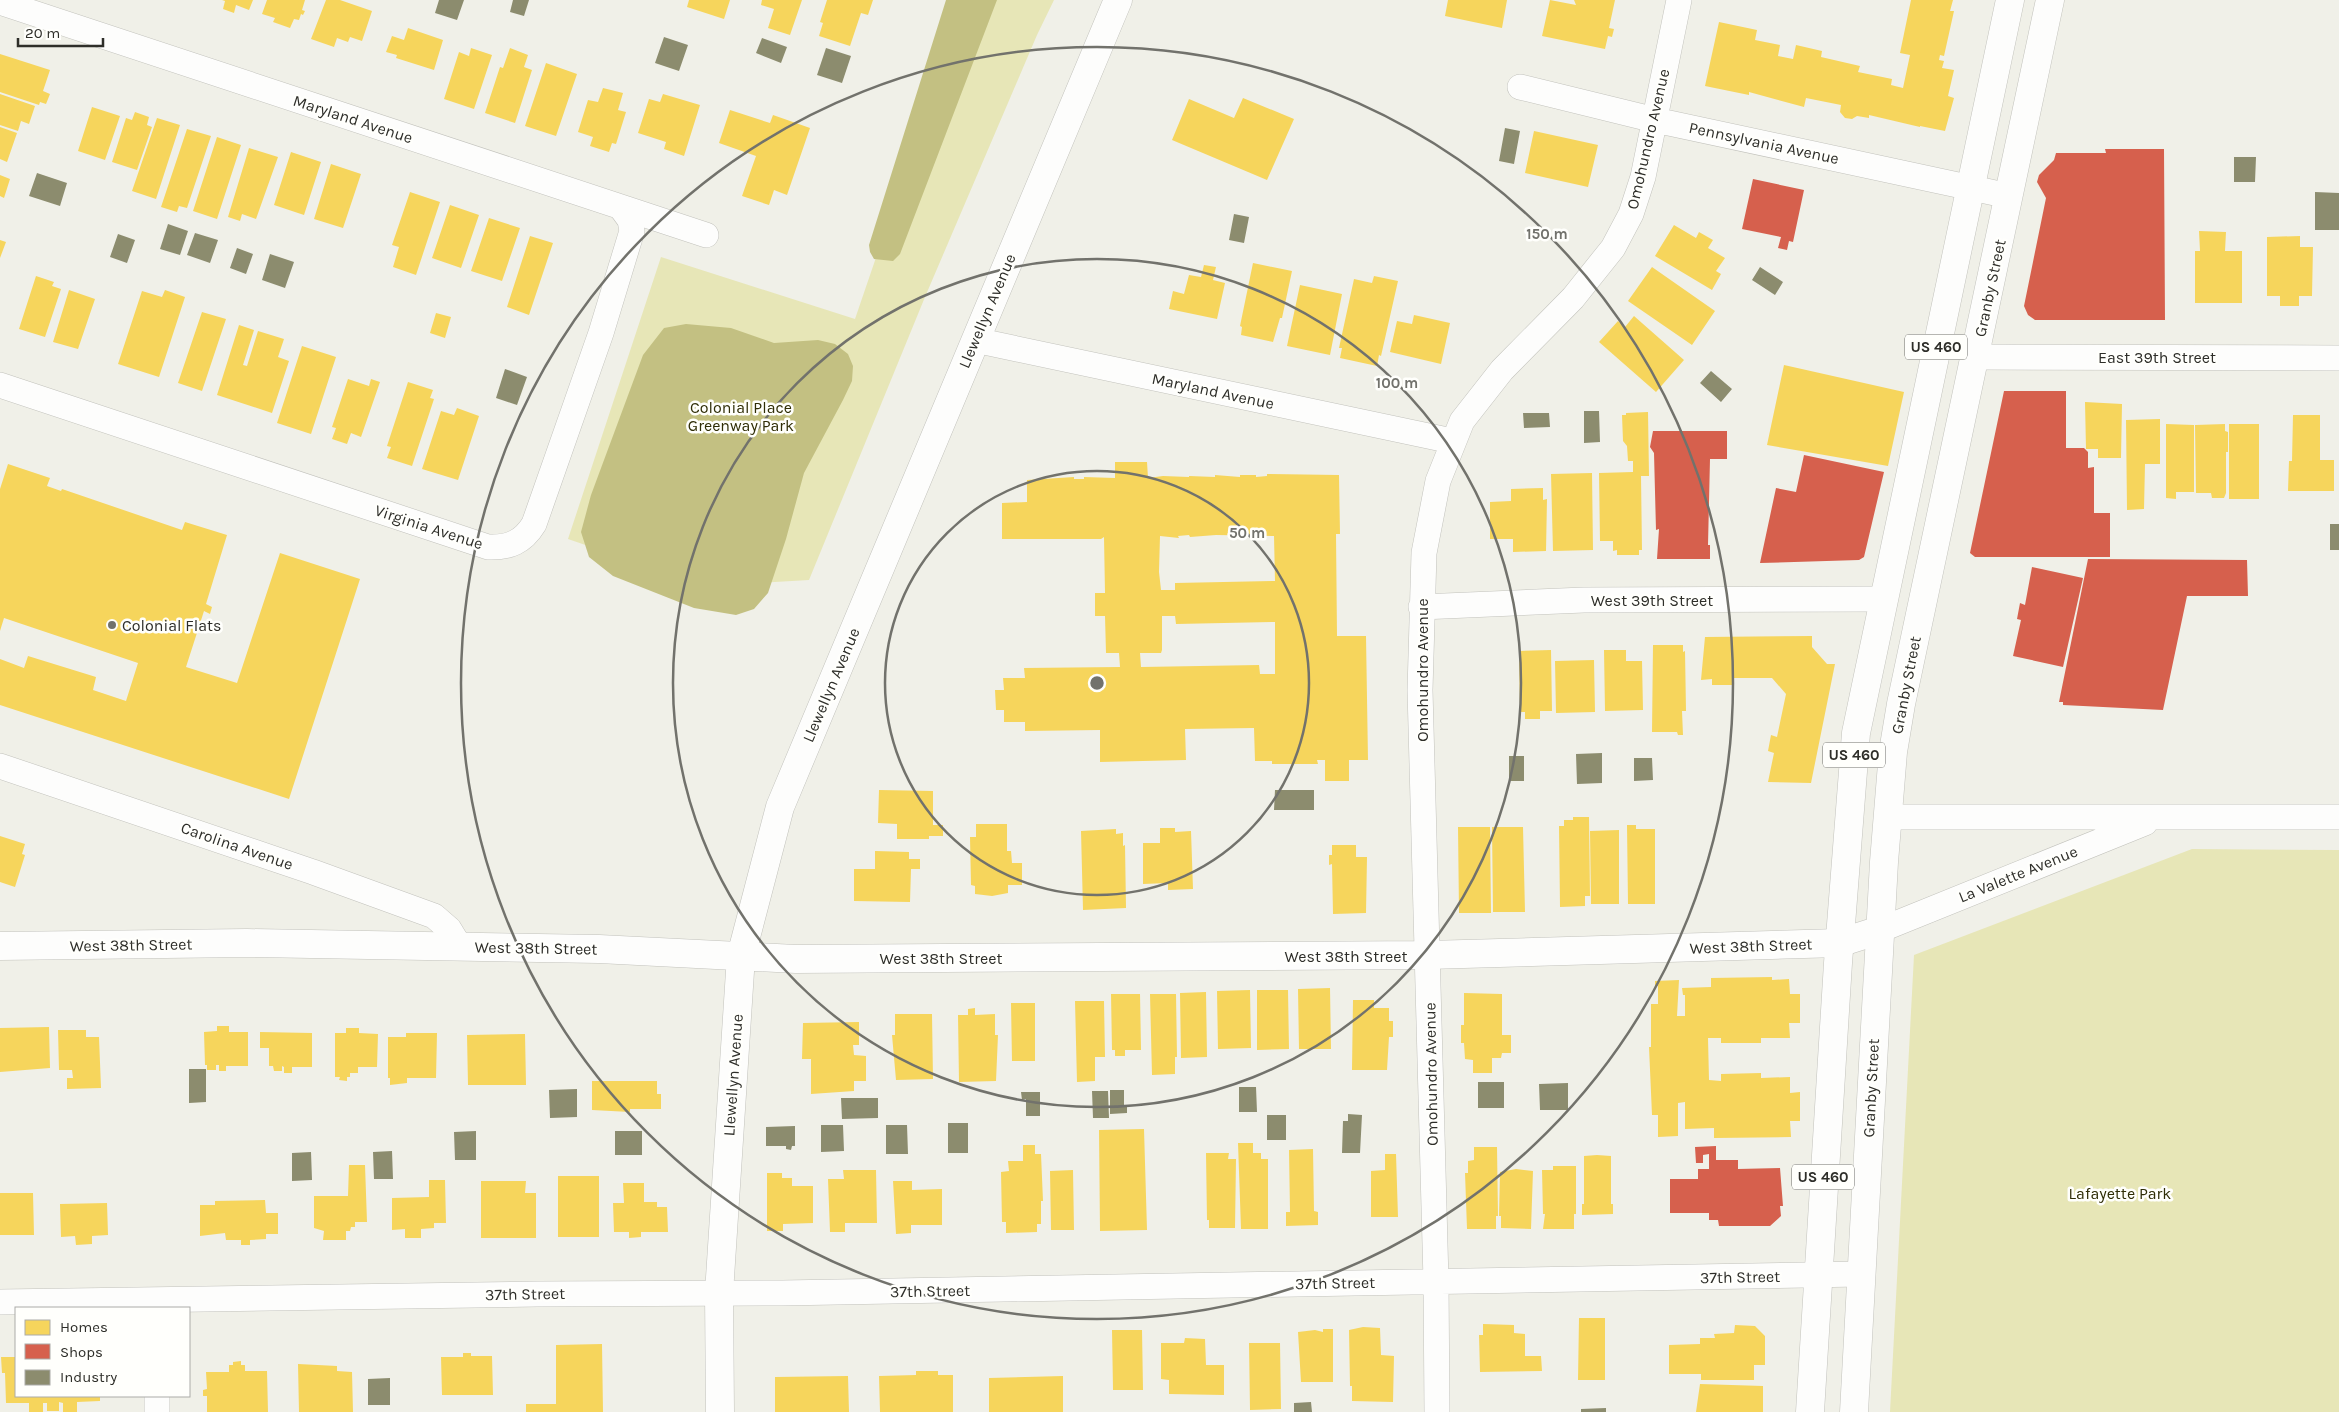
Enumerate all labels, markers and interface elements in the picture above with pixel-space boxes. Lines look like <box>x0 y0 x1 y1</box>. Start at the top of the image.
scale bar <box>18 15 102 47</box>
text: 20 m <box>25 24 60 42</box>
street label: Omohundro Avenue <box>1623 67 1673 211</box>
street label: Maryland Avenue <box>291 91 415 147</box>
street label: Pennsylvania Avenue <box>1687 118 1841 168</box>
text: 150 m <box>1526 225 1568 243</box>
street label: Granby Street <box>1970 238 2010 338</box>
street label: Llewellyn Avenue <box>954 251 1020 371</box>
road number: US 460 <box>1905 334 1967 360</box>
street label: East 39th Street <box>2098 348 2216 367</box>
street label: Maryland Avenue <box>1150 369 1276 413</box>
text: 100 m <box>1376 374 1418 392</box>
park label: Colonial Place Greenway Park <box>688 398 794 435</box>
street label: Virginia Avenue <box>372 501 486 553</box>
text: 50 m <box>1229 524 1265 542</box>
street label: West 39th Street <box>1591 591 1713 610</box>
street label: Omohundro Avenue <box>1413 598 1432 742</box>
place label: Colonial Flats <box>122 616 221 635</box>
marker: Colonial Flats <box>106 619 118 631</box>
street label: Llewellyn Avenue <box>798 625 864 745</box>
street label: Granby Street <box>1887 634 1925 736</box>
centre of rings <box>1088 674 1106 692</box>
road number: US 460 <box>1823 742 1885 768</box>
street label: Carolina Avenue <box>178 818 296 874</box>
street label: La Valette Avenue <box>1956 841 2080 907</box>
street label: West 38th Street <box>69 934 193 956</box>
street label: West 38th Street <box>1689 934 1813 958</box>
street label: West 38th Street <box>474 937 598 959</box>
street label: West 38th Street <box>1285 947 1407 966</box>
street label: West 38th Street <box>880 949 1002 968</box>
street label: Omohundro Avenue <box>1420 1002 1442 1146</box>
street label: Llewellyn Avenue <box>719 1013 747 1137</box>
street label: Granby Street <box>1859 1038 1883 1138</box>
road number: US 460 <box>1792 1164 1854 1190</box>
park label: Lafayette Park <box>2069 1184 2171 1203</box>
street label: 37th Street <box>1700 1267 1780 1287</box>
street label: 37th Street <box>1295 1273 1375 1293</box>
street label: 37th Street <box>890 1281 970 1301</box>
street label: 37th Street <box>485 1284 565 1304</box>
legend <box>15 1307 190 1397</box>
text: Homes <box>60 1318 108 1336</box>
text: Shops <box>60 1343 103 1361</box>
text: Industry <box>60 1368 117 1386</box>

